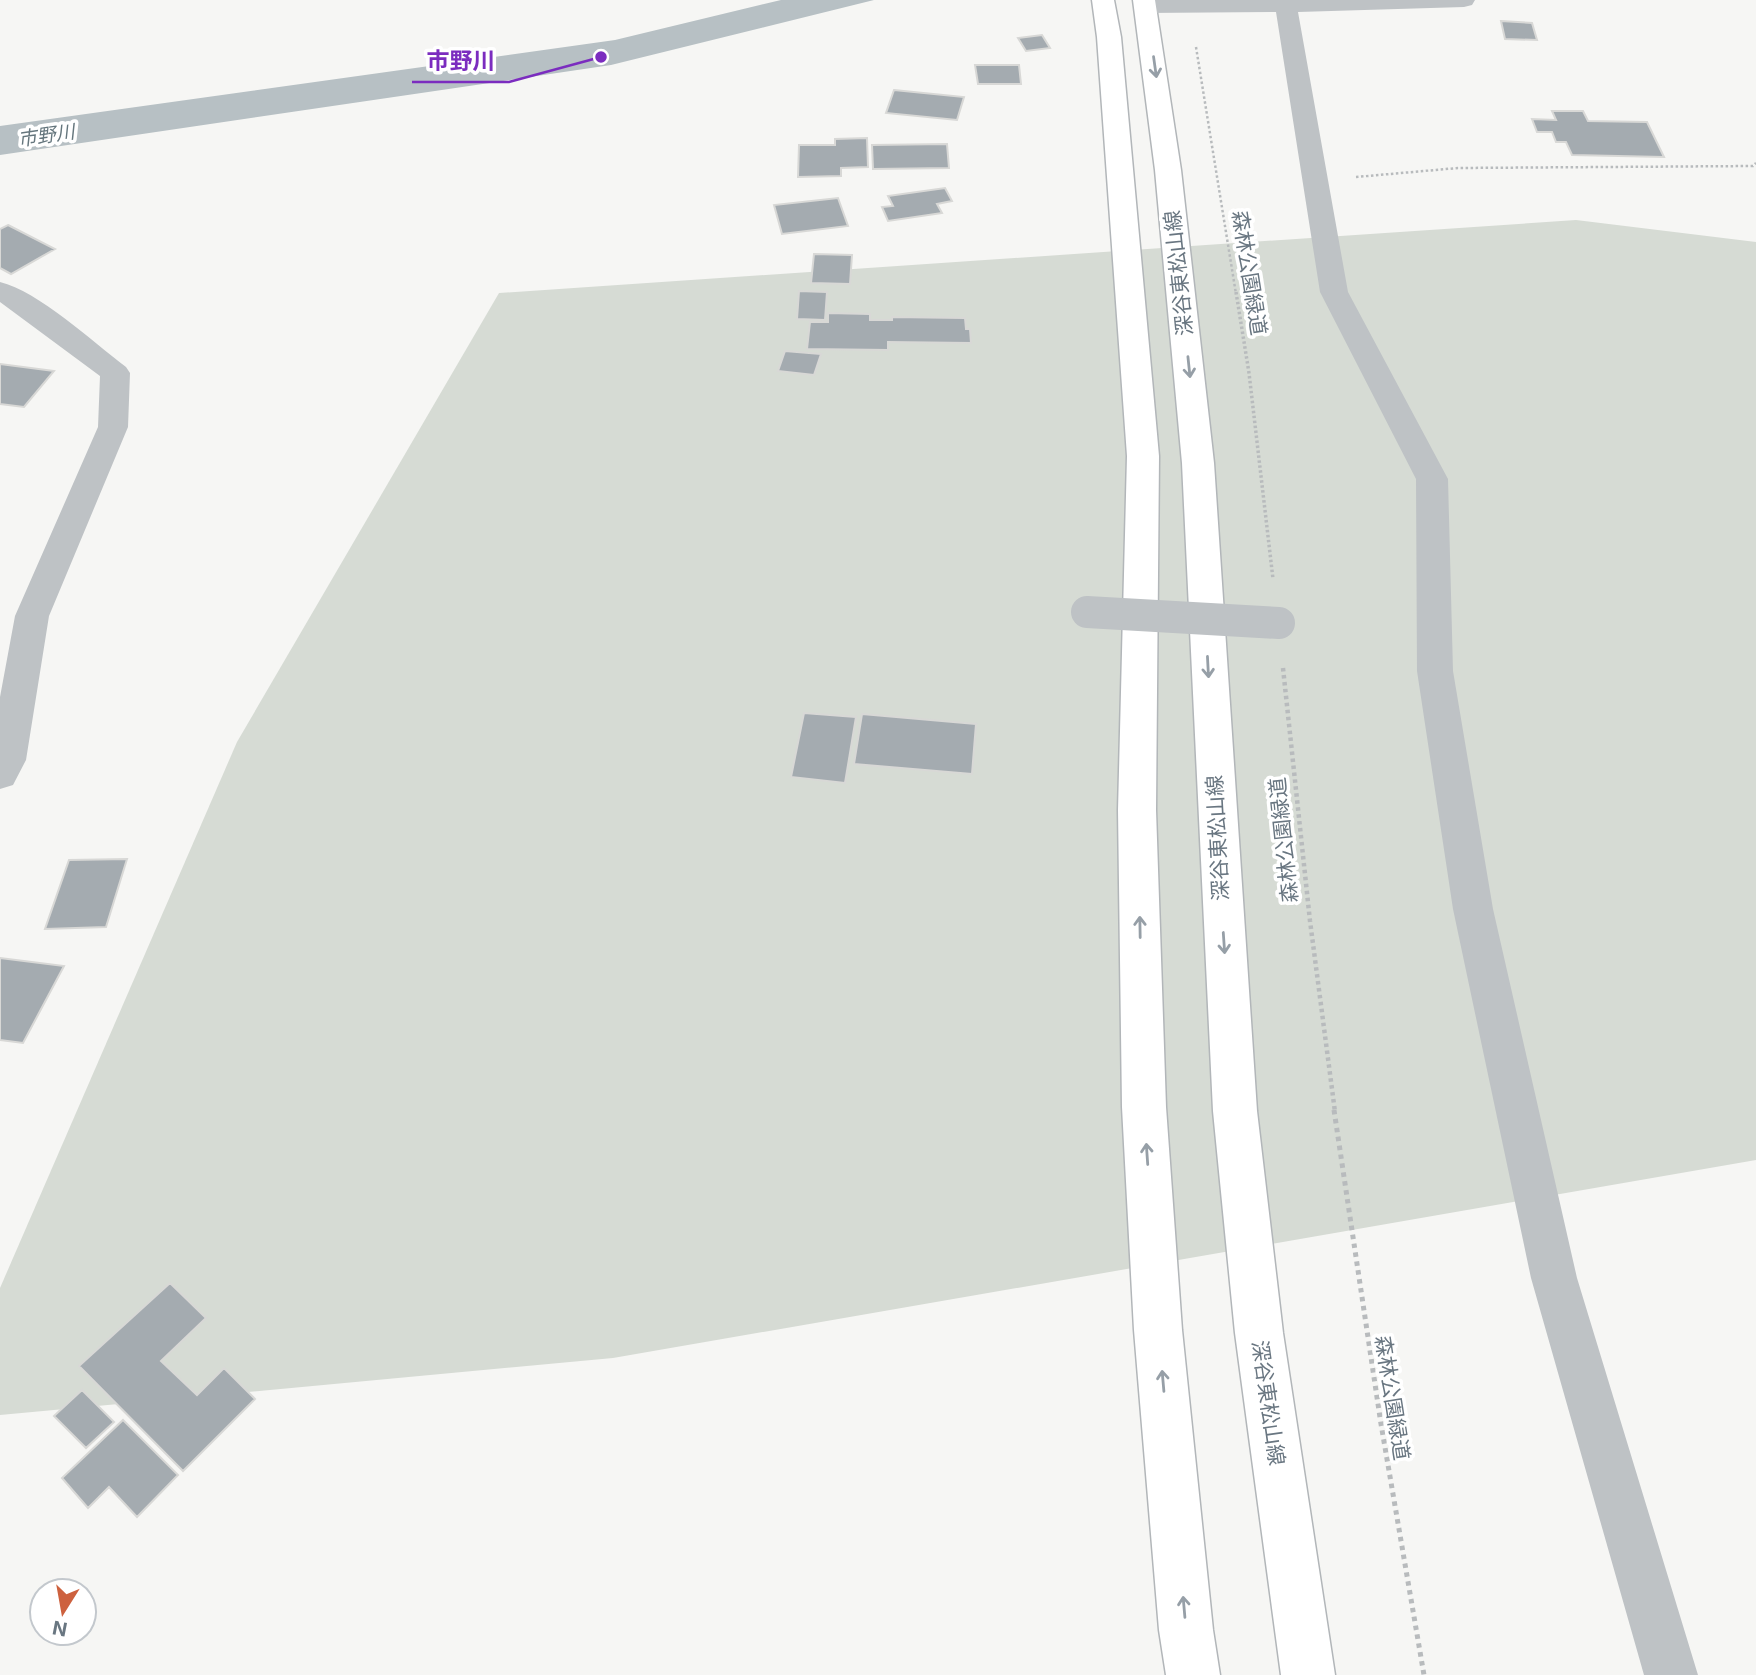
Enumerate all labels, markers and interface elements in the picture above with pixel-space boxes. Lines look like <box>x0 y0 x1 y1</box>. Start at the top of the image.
callout: 市野川 <box>412 38 509 82</box>
text: 市野川 <box>427 47 496 75</box>
one-way arrow <box>1148 56 1161 78</box>
water label: 市野川 <box>16 120 78 151</box>
street label: 深谷東松山線 <box>1159 209 1198 337</box>
street label: 森林公園緑道 <box>1227 209 1272 337</box>
one-way arrow <box>1183 355 1196 377</box>
one-way arrow <box>1202 655 1215 678</box>
street label: 深谷東松山線 <box>1202 774 1233 902</box>
street label: 森林公園緑道 <box>1264 776 1303 904</box>
one-way arrow <box>1133 915 1147 938</box>
one-way arrow <box>1218 931 1231 954</box>
one-way arrow <box>1140 1143 1153 1166</box>
street label: 森林公園緑道 <box>1370 1334 1415 1462</box>
street label: 深谷東松山線 <box>1247 1339 1290 1467</box>
one-way arrow <box>1156 1370 1169 1393</box>
north arrow <box>28 1577 98 1647</box>
one-way arrow <box>1177 1597 1190 1619</box>
text: N <box>51 1616 69 1641</box>

